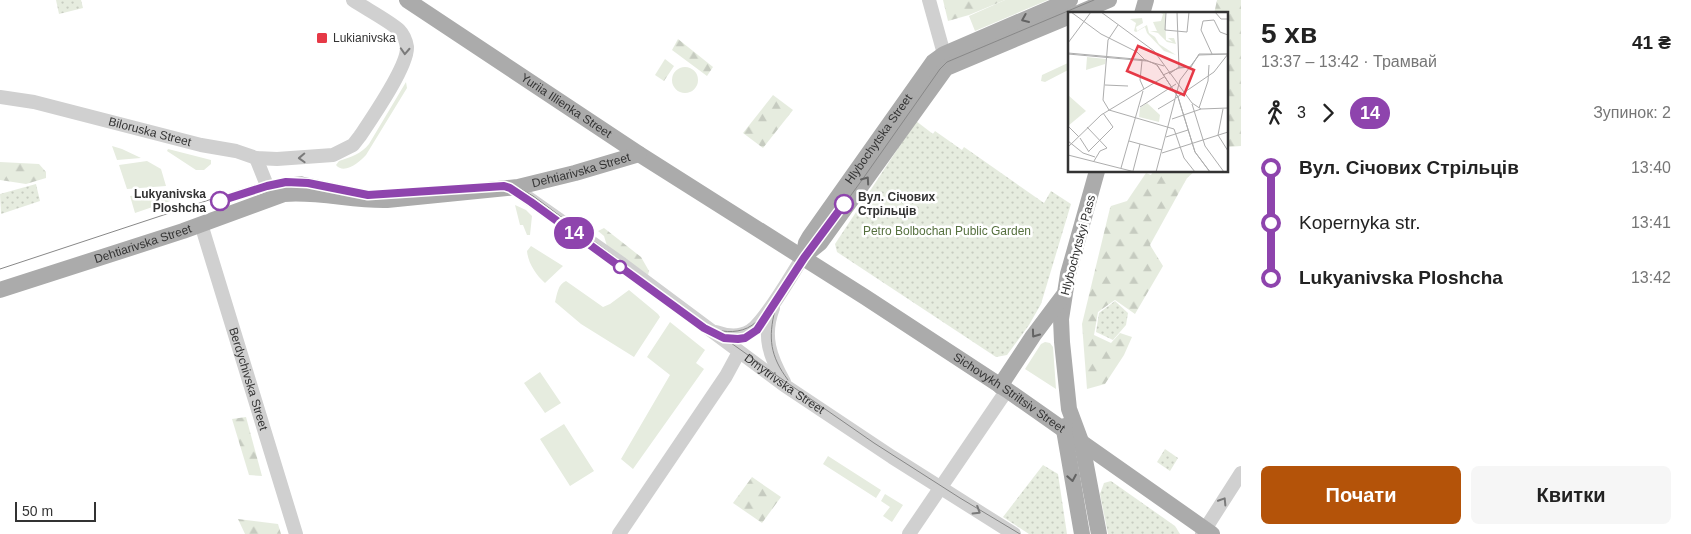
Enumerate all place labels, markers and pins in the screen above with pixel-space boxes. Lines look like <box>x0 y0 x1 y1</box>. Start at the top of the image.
marker: Lukianivska <box>315 31 329 45</box>
place label: Lukianivska <box>333 31 396 45</box>
place label: Lukyanivska Ploshcha <box>134 187 206 215</box>
place label: Вул. Січових Стрільців <box>858 190 936 218</box>
marker: Lukyanivska Ploshcha <box>210 191 230 211</box>
marker: Вул. Січових Стрільців <box>834 194 854 214</box>
unlabelled marker <box>613 260 627 274</box>

